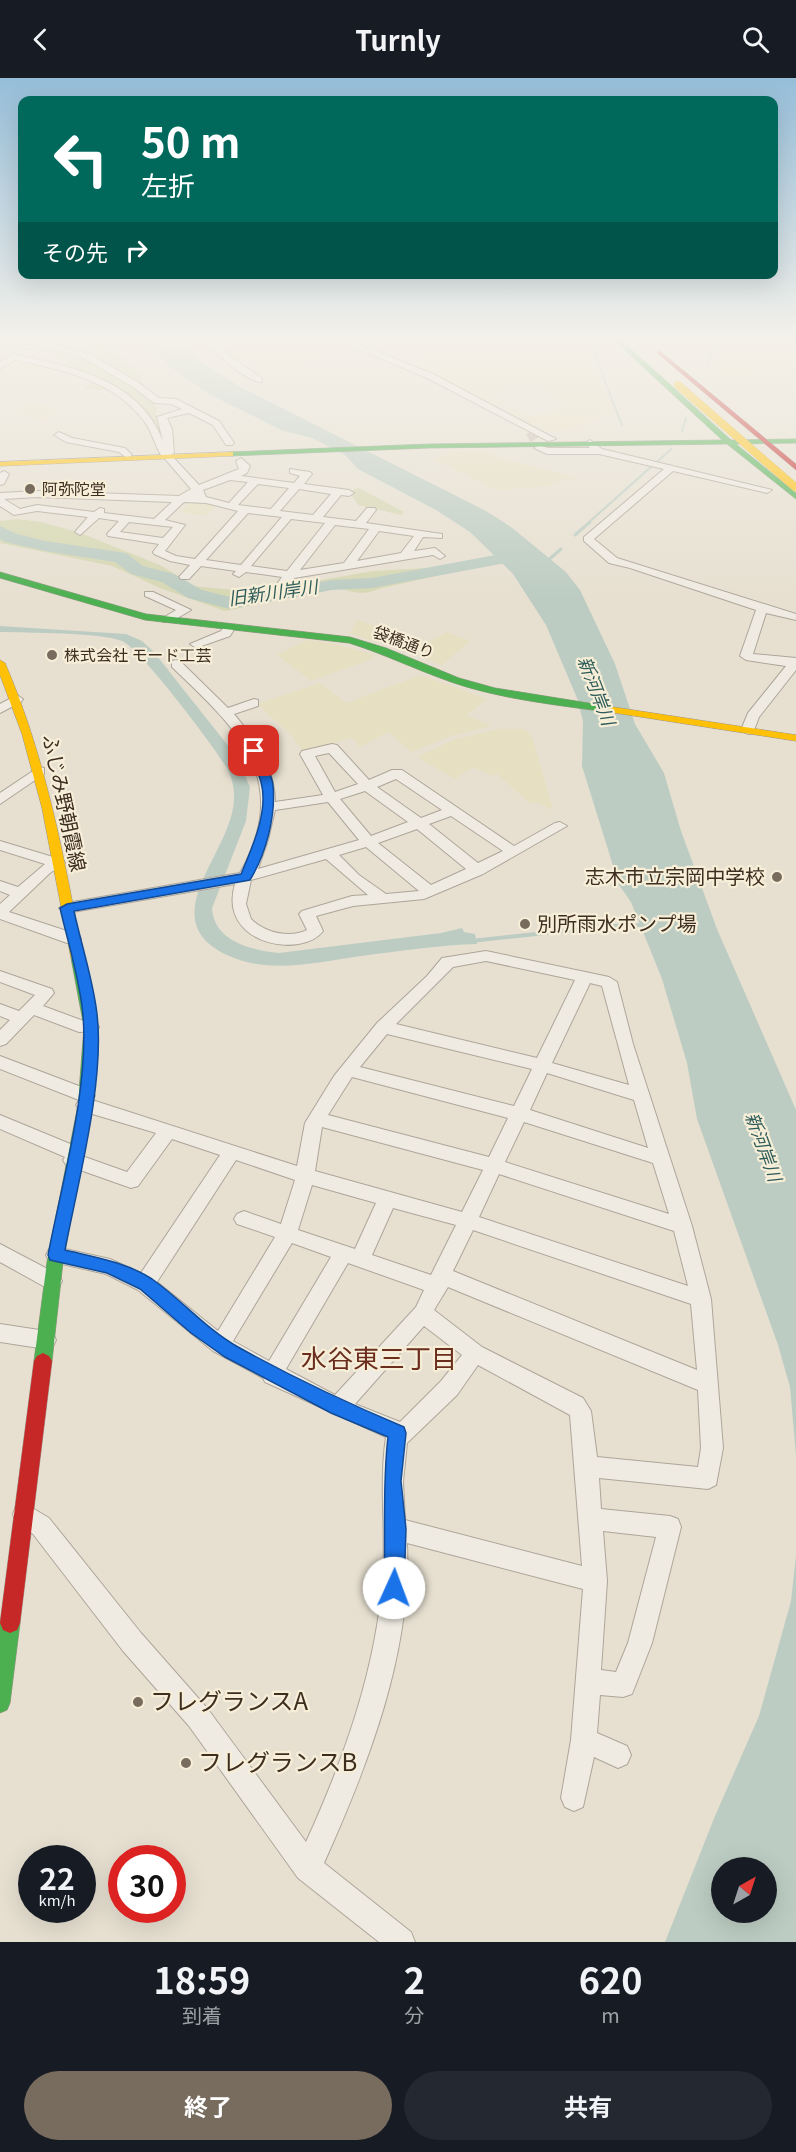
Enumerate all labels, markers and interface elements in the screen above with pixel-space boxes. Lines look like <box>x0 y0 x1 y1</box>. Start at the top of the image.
text: Turnly <box>355 20 441 59</box>
icon: back <box>24 23 57 56</box>
icon: search <box>739 23 772 56</box>
text: 50 m <box>141 109 241 170</box>
icon: left <box>42 120 120 198</box>
text: 左折 <box>141 165 195 204</box>
icon: right <box>120 234 153 267</box>
text: その先 <box>42 235 108 267</box>
place label: 阿弥陀堂 <box>42 476 106 500</box>
marker: 阿弥陀堂 <box>23 482 37 496</box>
water label: 旧新川岸川 <box>226 572 321 610</box>
street label: 袋橋通り <box>370 618 439 664</box>
place label: 株式会社 モード工芸 <box>64 642 212 666</box>
marker: 株式会社 モード工芸 <box>45 648 59 662</box>
water label: 新河岸川 <box>573 652 624 730</box>
pin <box>228 725 279 776</box>
street label: ふじみ野朝霞線 <box>37 731 94 874</box>
icon: arrive <box>237 734 270 767</box>
place label: 志木市立宗岡中学校 <box>585 861 765 890</box>
marker: 志木市立宗岡中学校 <box>770 870 784 884</box>
place label: 別所雨水ポンプ場 <box>537 908 696 937</box>
marker: 別所雨水ポンプ場 <box>518 917 532 931</box>
water label: 新河岸川 <box>740 1108 790 1186</box>
district label: 水谷東三丁目 <box>301 1338 457 1375</box>
position arrow <box>362 1556 426 1620</box>
place label: フレグランスA <box>150 1682 309 1717</box>
marker: フレグランスA <box>131 1695 145 1709</box>
place label: フレグランスB <box>198 1743 357 1778</box>
marker: フレグランスB <box>179 1756 193 1770</box>
speed limit sign: 30 <box>108 1845 186 1923</box>
text: 22 <box>39 1855 75 1899</box>
north arrow <box>711 1857 777 1923</box>
map controls <box>711 1857 777 1923</box>
text: km/h <box>38 1889 76 1910</box>
text: 18:59 <box>154 1952 250 2004</box>
text: 2 <box>404 1952 425 2004</box>
text: 620 <box>579 1952 642 2004</box>
text: 到着 <box>182 2000 222 2029</box>
text: 分 <box>404 2000 424 2029</box>
text: m <box>601 2000 620 2029</box>
button: 終了 <box>24 2071 392 2140</box>
button: 共有 <box>404 2071 772 2140</box>

